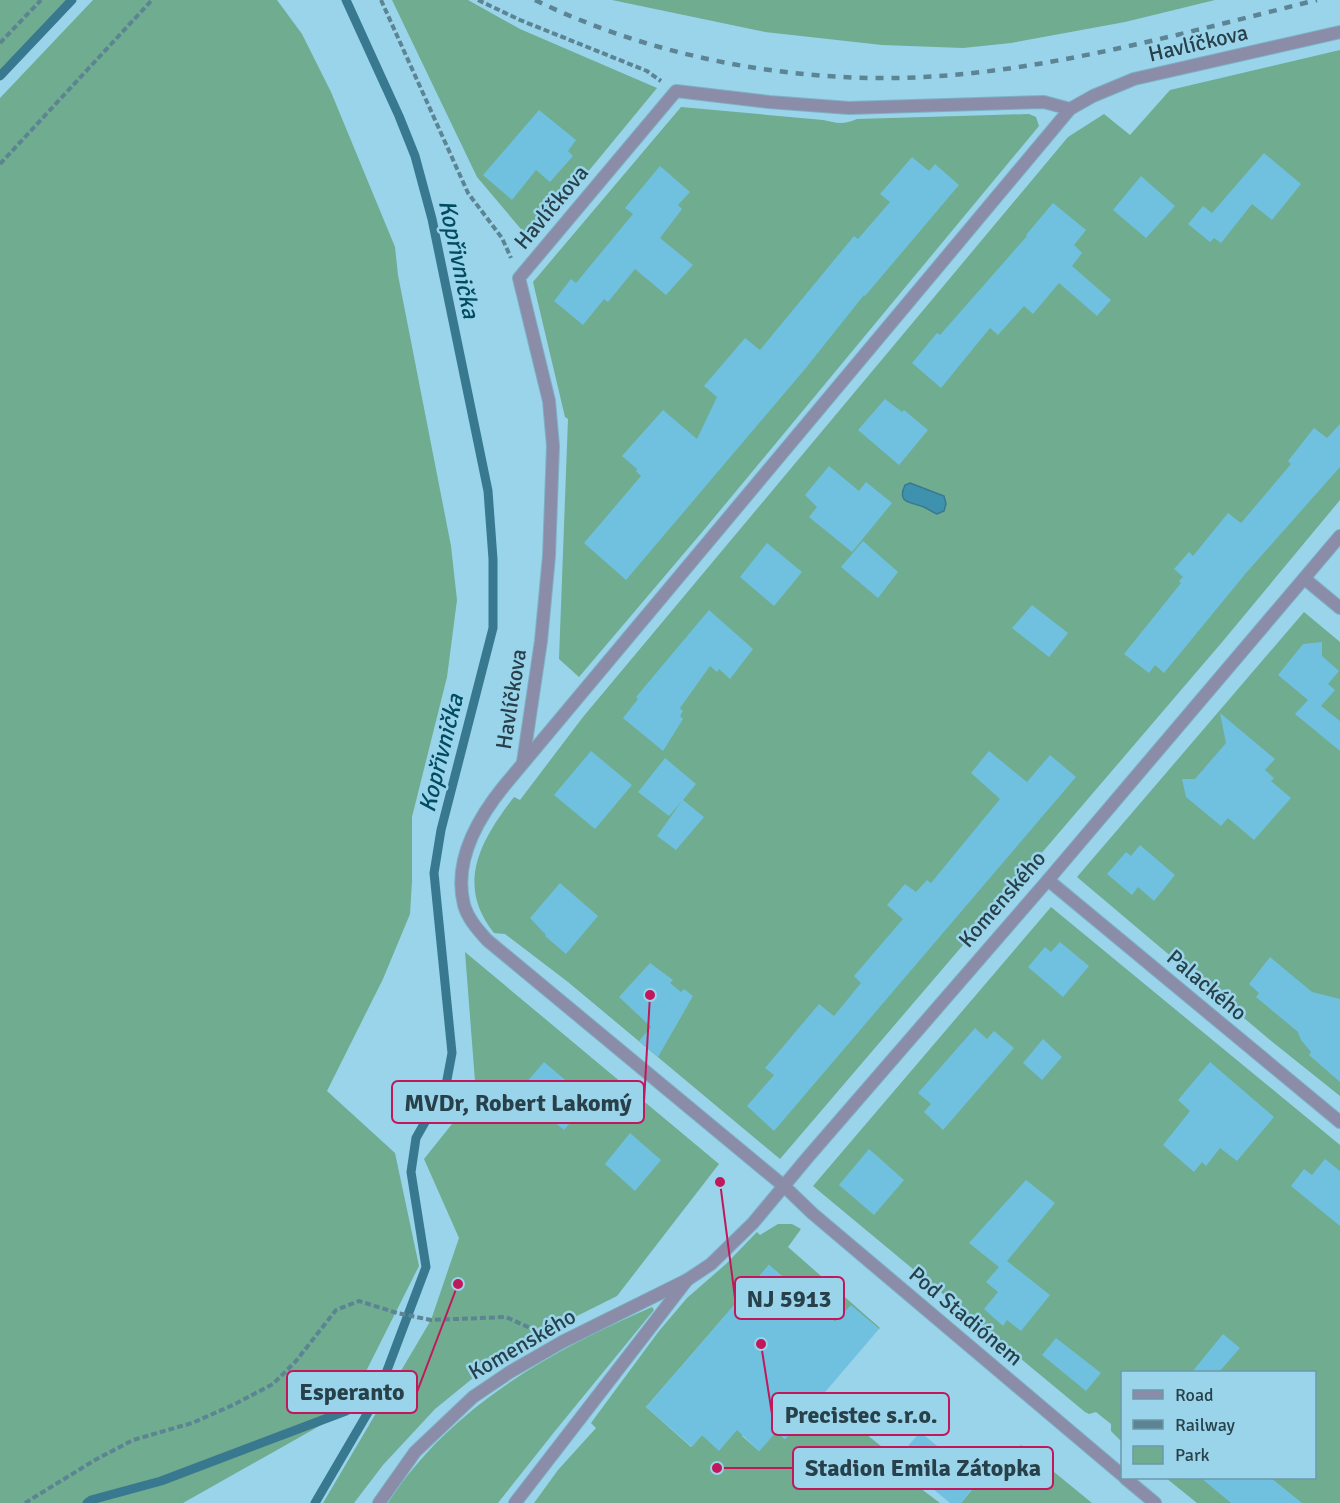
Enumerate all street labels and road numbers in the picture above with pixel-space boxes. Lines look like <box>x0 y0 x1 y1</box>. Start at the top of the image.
street label: Havlíčkova <box>1146 18 1250 68</box>
street label: Havlíčkova <box>508 160 594 254</box>
street label: Havlíčkova <box>490 647 532 751</box>
street label: Komenského <box>953 845 1051 953</box>
street label: Palackého <box>1162 944 1252 1026</box>
street label: Pod Stadiónem <box>904 1261 1028 1371</box>
street label: Komenského <box>464 1302 580 1386</box>

